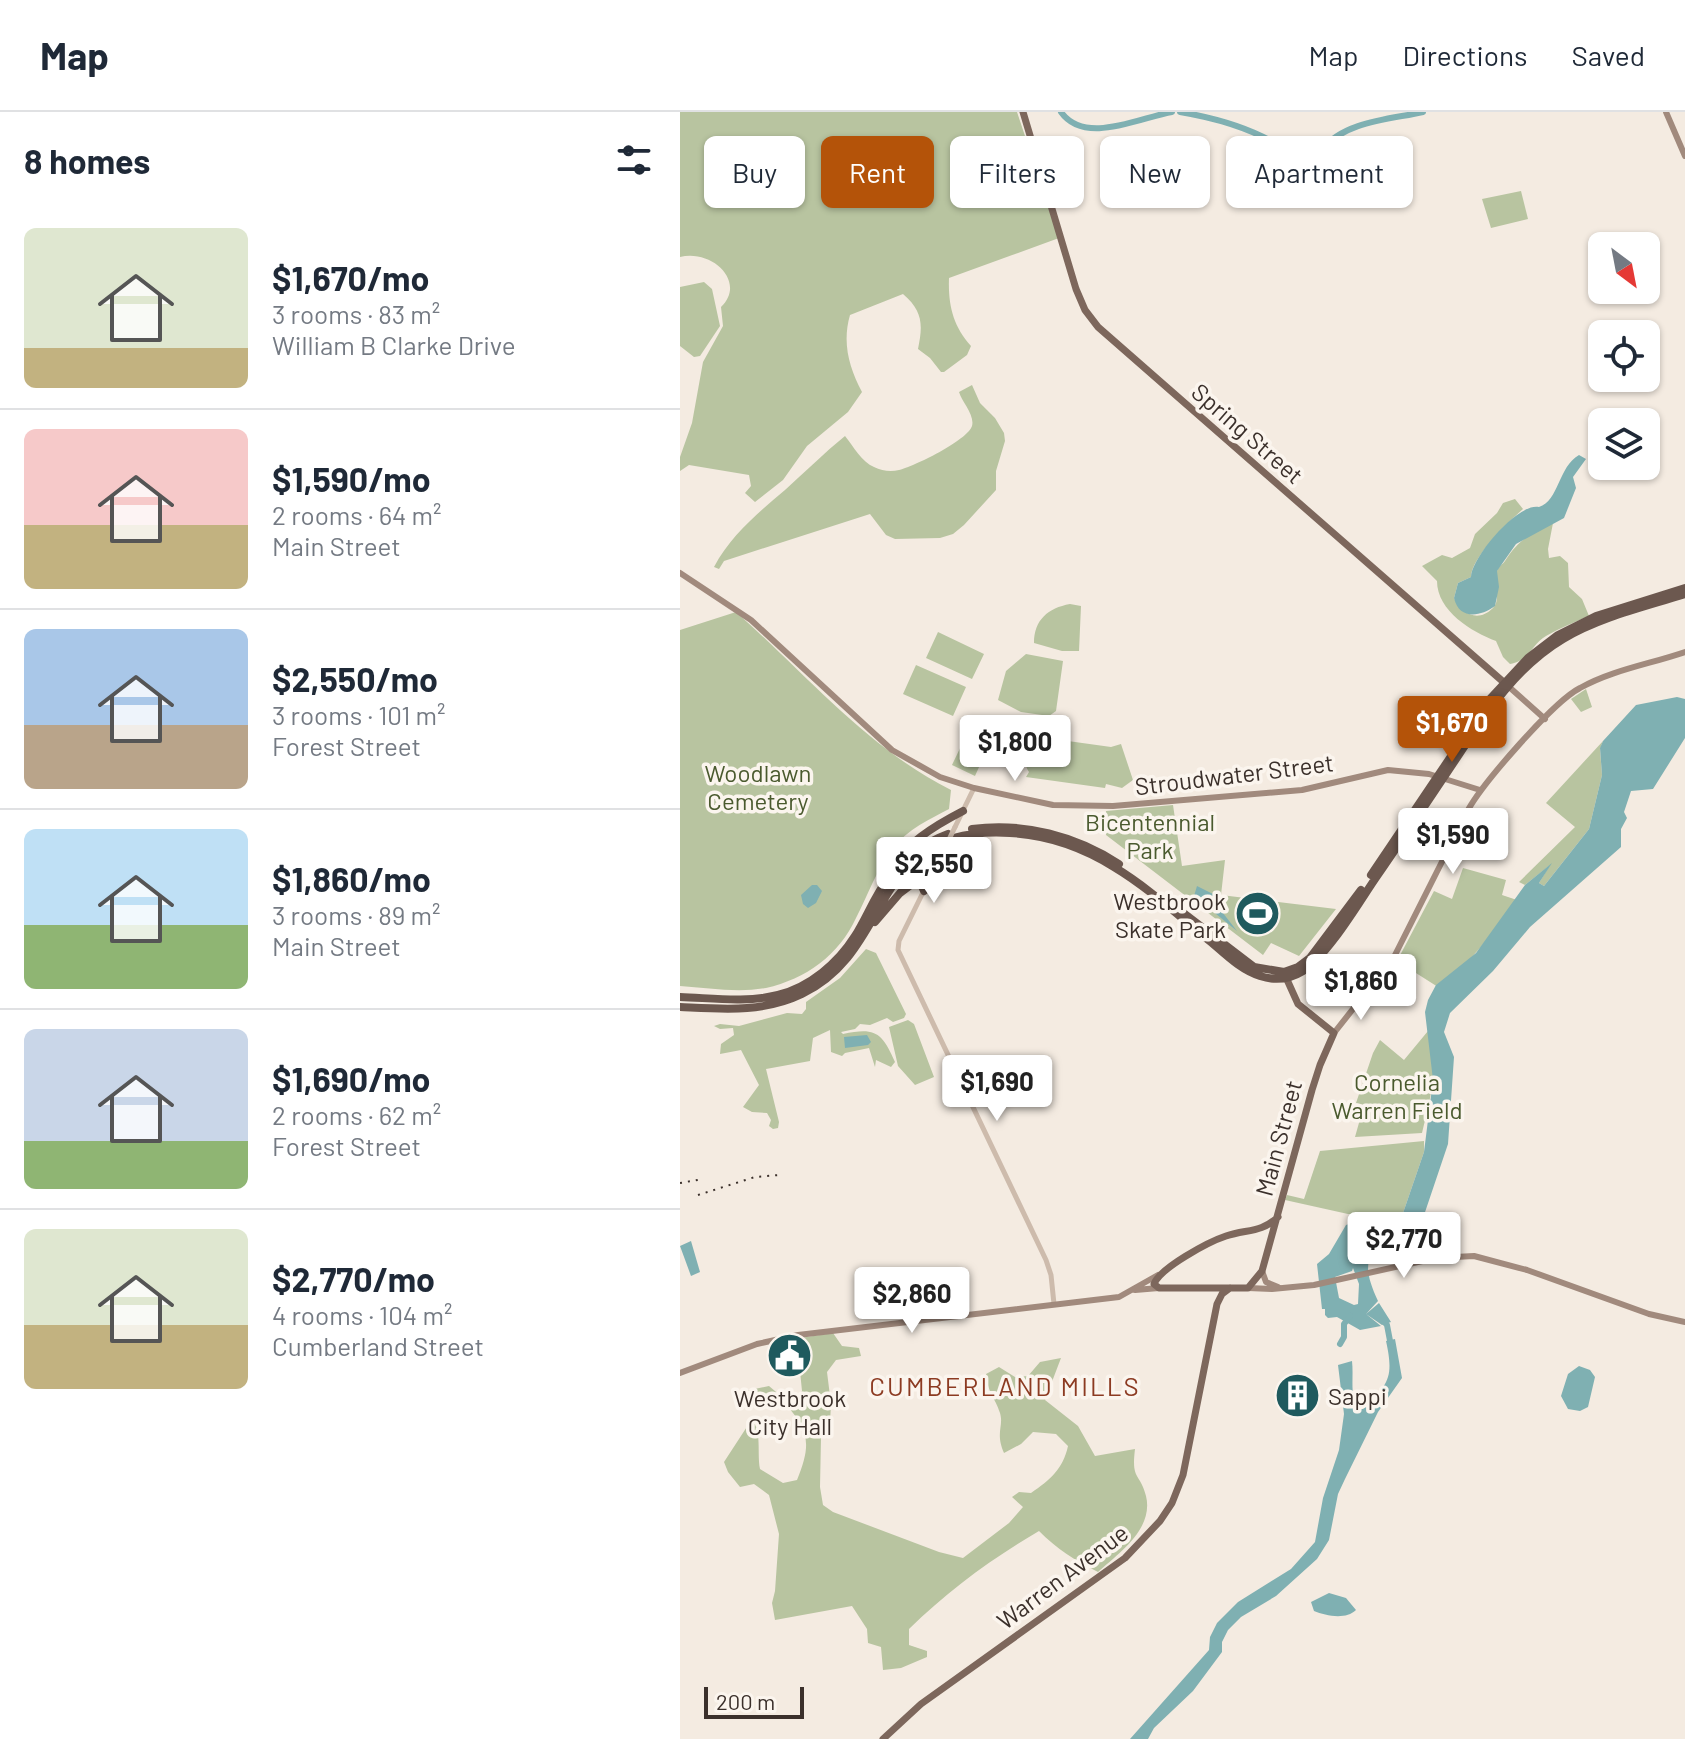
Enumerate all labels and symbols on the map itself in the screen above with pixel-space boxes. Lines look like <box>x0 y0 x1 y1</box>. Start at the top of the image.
north arrow <box>1588 232 1660 304</box>
street label: Spring Street <box>1186 377 1310 489</box>
pin: $1,670 <box>1387 696 1517 764</box>
pin: $1,800 <box>950 715 1080 783</box>
street label: Stroudwater Street <box>1133 747 1335 801</box>
park label: Woodlawn Cemetery <box>704 758 812 815</box>
park label: Bicentennial Park <box>1085 807 1215 864</box>
pin: $1,590 <box>1388 808 1518 876</box>
pin: $2,550 <box>869 837 999 905</box>
place label: Westbrook Skate Park <box>1113 886 1226 943</box>
sports icon: Westbrook Skate Park <box>1233 890 1281 938</box>
pin: $1,860 <box>1296 954 1426 1022</box>
pin: $1,690 <box>932 1055 1062 1123</box>
park label: Cornelia Warren Field <box>1331 1067 1463 1124</box>
street label: Main Street <box>1249 1077 1307 1199</box>
pin: $2,770 <box>1339 1212 1469 1280</box>
pin: $2,860 <box>847 1267 977 1335</box>
public building icon: Westbrook City Hall <box>766 1331 814 1379</box>
district label: CUMBERLAND MILLS <box>869 1370 1141 1401</box>
building icon: Sappi <box>1273 1371 1321 1419</box>
place label: Sappi <box>1328 1381 1387 1410</box>
place label: Westbrook City Hall <box>734 1383 846 1440</box>
street label: Warren Avenue <box>991 1517 1133 1635</box>
scale bar <box>704 1683 804 1719</box>

